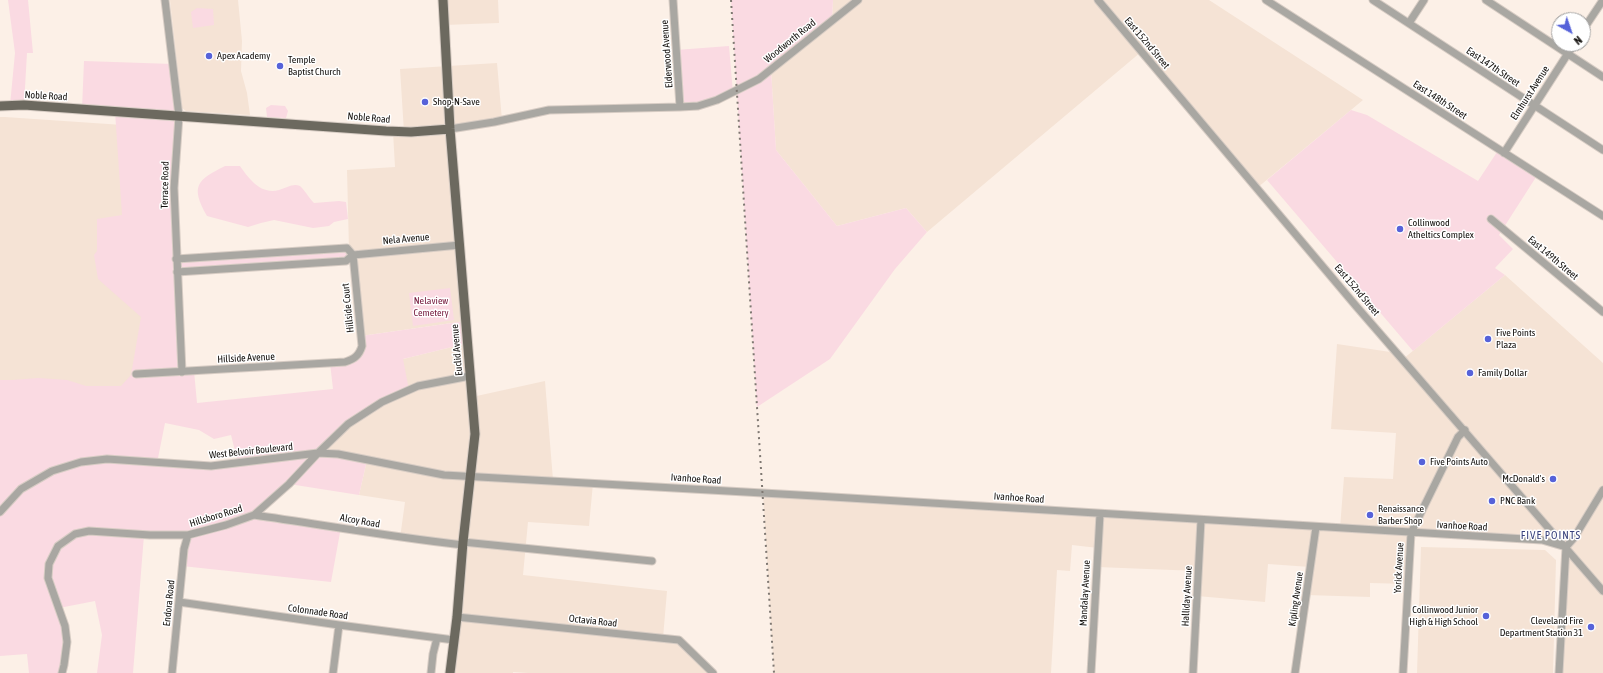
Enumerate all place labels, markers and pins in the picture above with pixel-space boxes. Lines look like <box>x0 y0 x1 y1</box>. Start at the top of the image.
place label: Apex Academy <box>217 50 270 62</box>
marker: Apex Academy <box>204 51 214 61</box>
place label: Temple Baptist Church <box>288 54 341 78</box>
marker: Temple Baptist Church <box>275 61 285 71</box>
place label: Shop-N-Save <box>433 96 480 108</box>
marker: Shop-N-Save <box>420 97 430 107</box>
place label: Collinwood Atheltics Complex <box>1408 217 1474 240</box>
marker: Collinwood Atheltics Complex <box>1395 224 1405 234</box>
place label: Five Points Plaza <box>1496 327 1535 350</box>
marker: Five Points Plaza <box>1483 334 1493 344</box>
place label: Family Dollar <box>1478 367 1527 379</box>
marker: Family Dollar <box>1465 368 1475 378</box>
place label: Five Points Auto <box>1430 456 1488 468</box>
marker: Five Points Auto <box>1417 457 1427 467</box>
place label: McDonald's <box>1502 473 1545 485</box>
marker: McDonald's <box>1548 474 1558 484</box>
place label: PNC Bank <box>1500 495 1535 507</box>
marker: PNC Bank <box>1487 496 1497 506</box>
place label: Renaissance Barber Shop <box>1378 503 1424 526</box>
marker: Renaissance Barber Shop <box>1365 510 1375 520</box>
place label: Collinwood Junior High & High School <box>1409 604 1478 628</box>
marker: Collinwood Junior High & High School <box>1481 611 1491 621</box>
place label: Cleveland Fire Department Station 31 <box>1500 615 1583 638</box>
marker: Cleveland Fire Department Station 31 <box>1586 622 1596 632</box>

